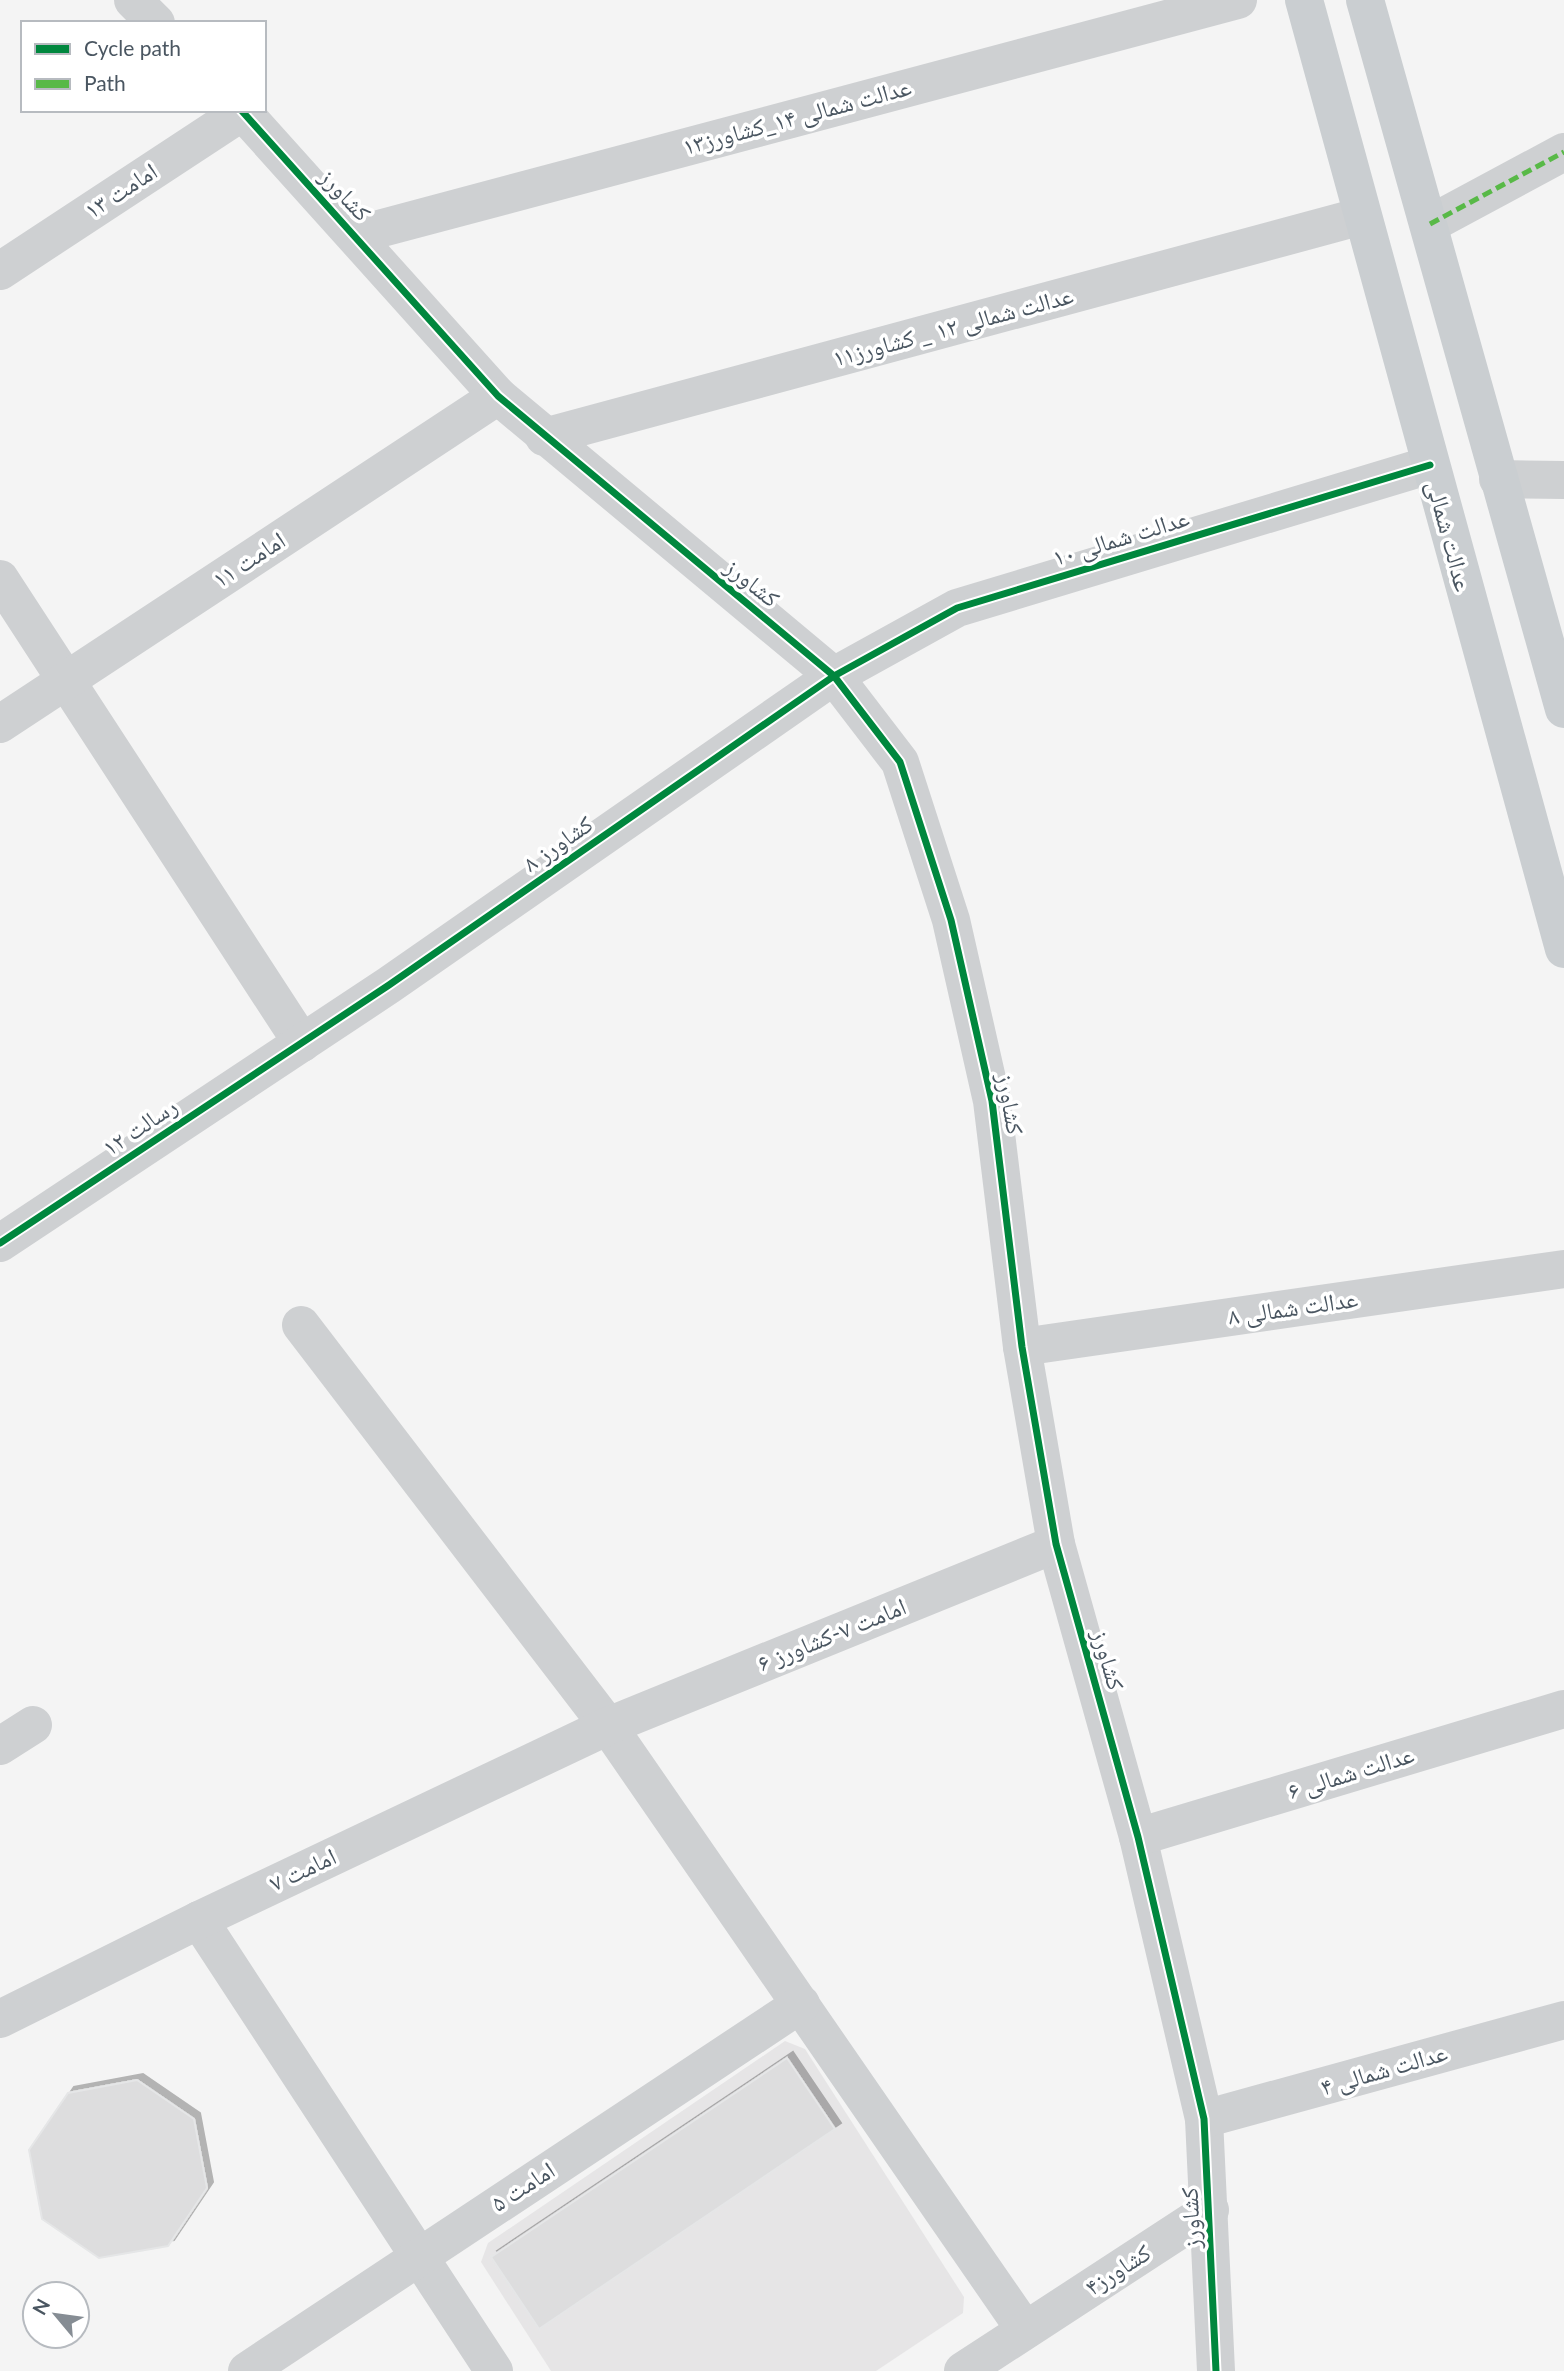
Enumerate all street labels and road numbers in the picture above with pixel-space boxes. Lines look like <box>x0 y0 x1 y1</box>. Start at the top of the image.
street label: عدالت شمالی ۱۴_کشاورز۱۳ <box>679 71 914 161</box>
street label: امامت ۱۳ <box>78 156 162 224</box>
street label: کشاورز <box>314 161 378 226</box>
street label: عدالت شمالی ۱۲ _ کشاورز۱۱ <box>829 279 1076 373</box>
street label: عدالت شمالی <box>1421 477 1479 594</box>
street label: عدالت شمالی ۱۰ <box>1049 502 1193 572</box>
street label: امامت ۱۱ <box>206 525 290 593</box>
street label: کشاورز <box>719 551 786 613</box>
street label: کشاورز ۸ <box>517 808 598 877</box>
street label: کشاورز <box>992 1070 1031 1137</box>
street label: رسالت ۱۲ <box>96 1090 182 1161</box>
street label: عدالت شمالی ۸ <box>1226 1283 1359 1331</box>
street label: امامت ۷-کشاورز ۶ <box>753 1591 910 1677</box>
street label: کشاورز <box>1087 1625 1132 1693</box>
street label: عدالت شمالی ۶ <box>1284 1739 1417 1805</box>
street label: امامت ۷ <box>264 1841 340 1897</box>
street label: عدالت شمالی ۴ <box>1317 2037 1450 2101</box>
street label: امامت ۵ <box>485 2154 560 2217</box>
street label: کشاورز <box>1173 2186 1206 2251</box>
street label: کشاورز۴ <box>1079 2237 1156 2301</box>

